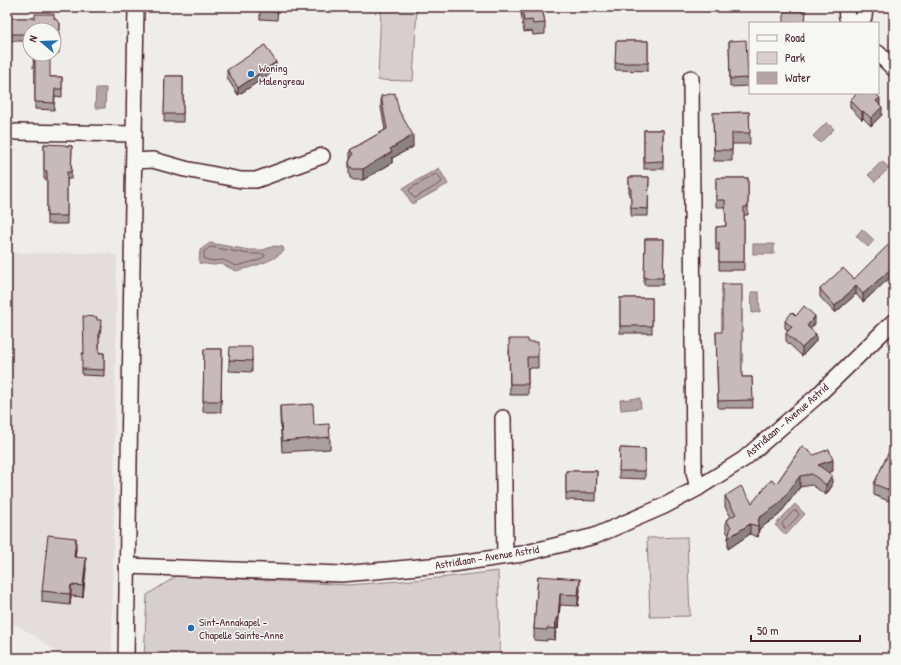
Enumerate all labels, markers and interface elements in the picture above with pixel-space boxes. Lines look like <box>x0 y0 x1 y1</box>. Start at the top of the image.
north arrow <box>22 22 62 62</box>
legend <box>749 22 879 94</box>
text: Road <box>785 29 805 46</box>
text: N <box>25 34 40 44</box>
text: Park <box>785 49 805 66</box>
place label: Woning Malengreau <box>259 61 305 88</box>
marker: Woning Malengreau <box>246 69 256 79</box>
text: Water <box>785 69 811 86</box>
street label: Astridlaan - Avenue Astrid <box>743 380 832 460</box>
street label: Astridlaan - Avenue Astrid <box>434 542 541 572</box>
place label: Sint-Annakapel - Chapelle Sainte-Anne <box>199 615 284 642</box>
scale bar <box>751 617 860 643</box>
text: 50 m <box>757 622 778 639</box>
marker: Sint-Annakapel - Chapelle Sainte-Anne <box>186 623 196 633</box>

